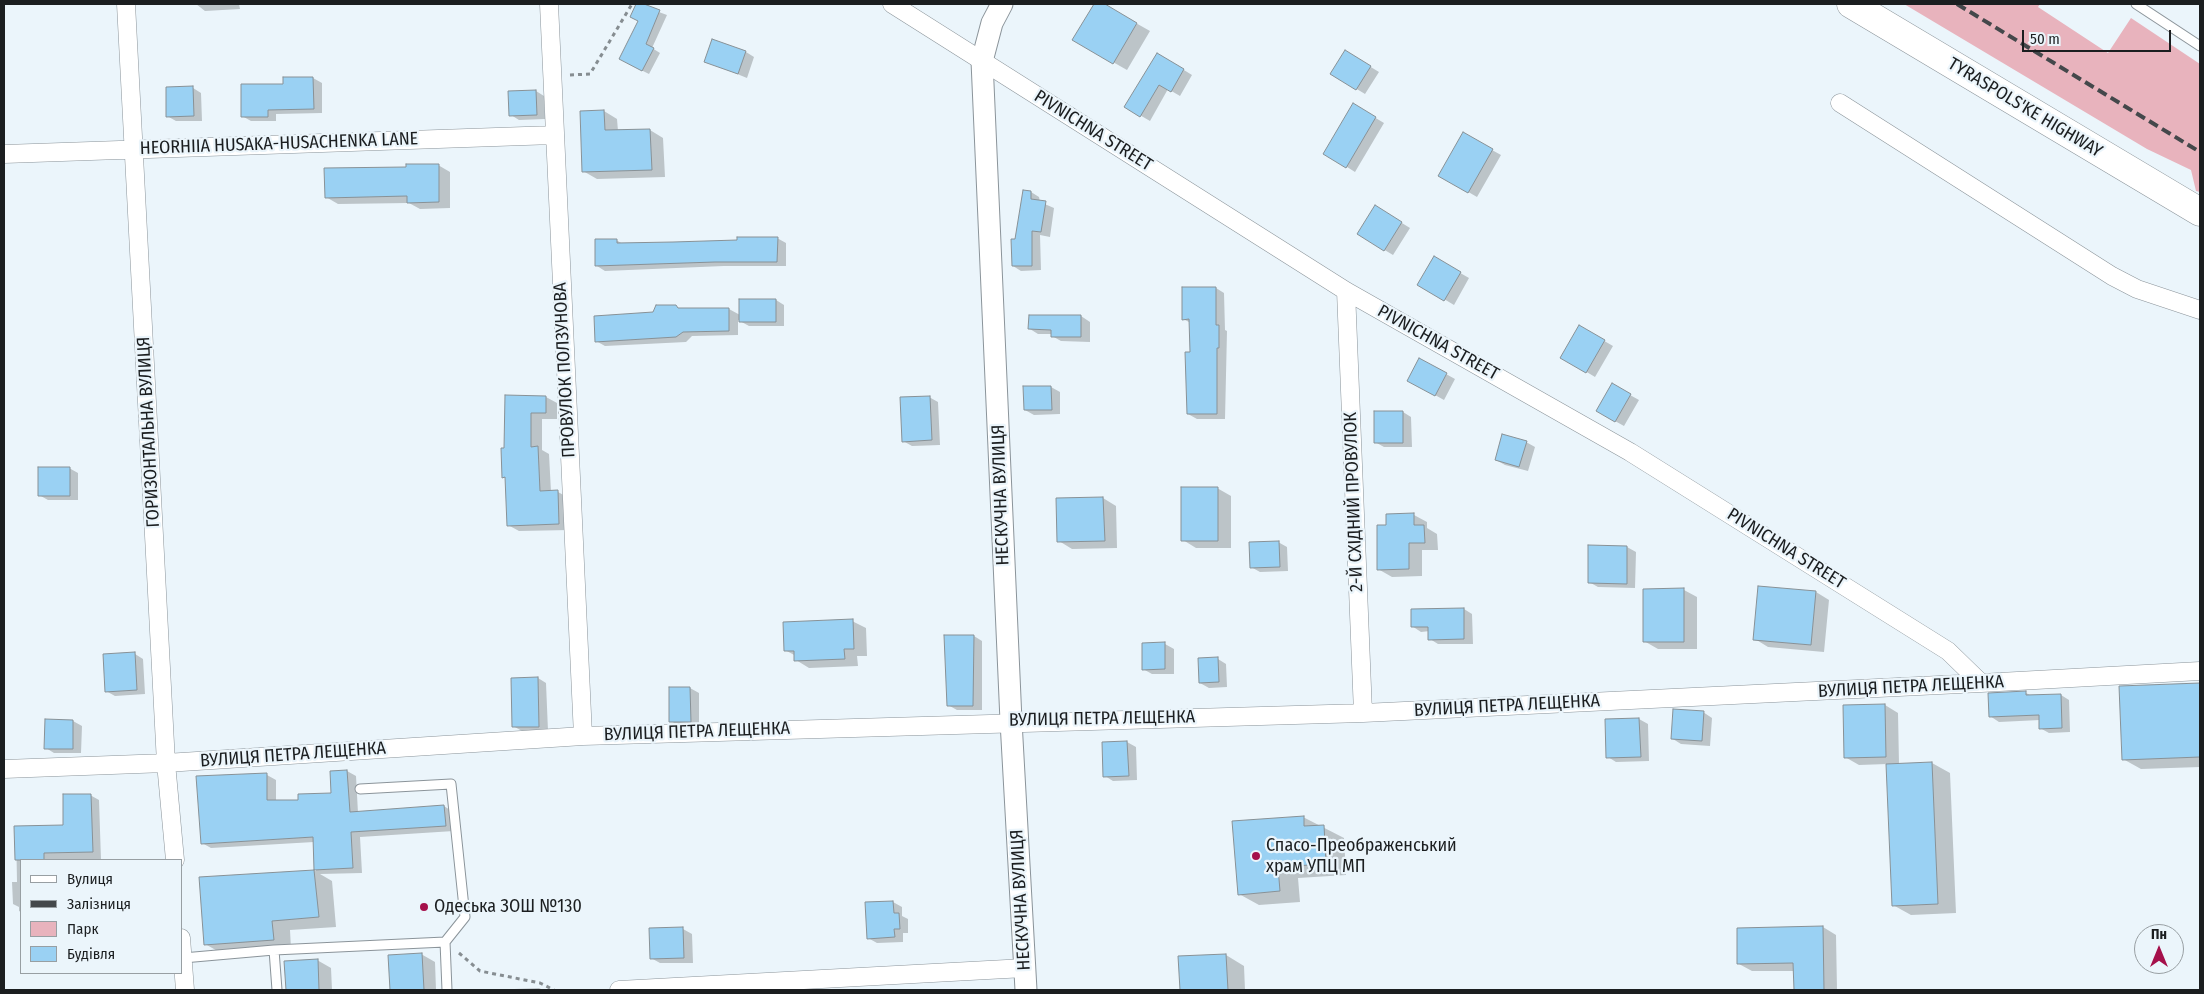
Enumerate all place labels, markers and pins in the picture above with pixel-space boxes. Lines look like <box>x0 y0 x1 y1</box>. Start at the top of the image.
place label: Спасо-Преображенський храм УПЦ МП <box>1266 835 1457 878</box>
marker: Спасо-Преображенський храм УПЦ МП <box>1250 850 1262 862</box>
place label: Одеська ЗОШ №130 <box>434 896 582 918</box>
marker: Одеська ЗОШ №130 <box>418 901 430 913</box>

